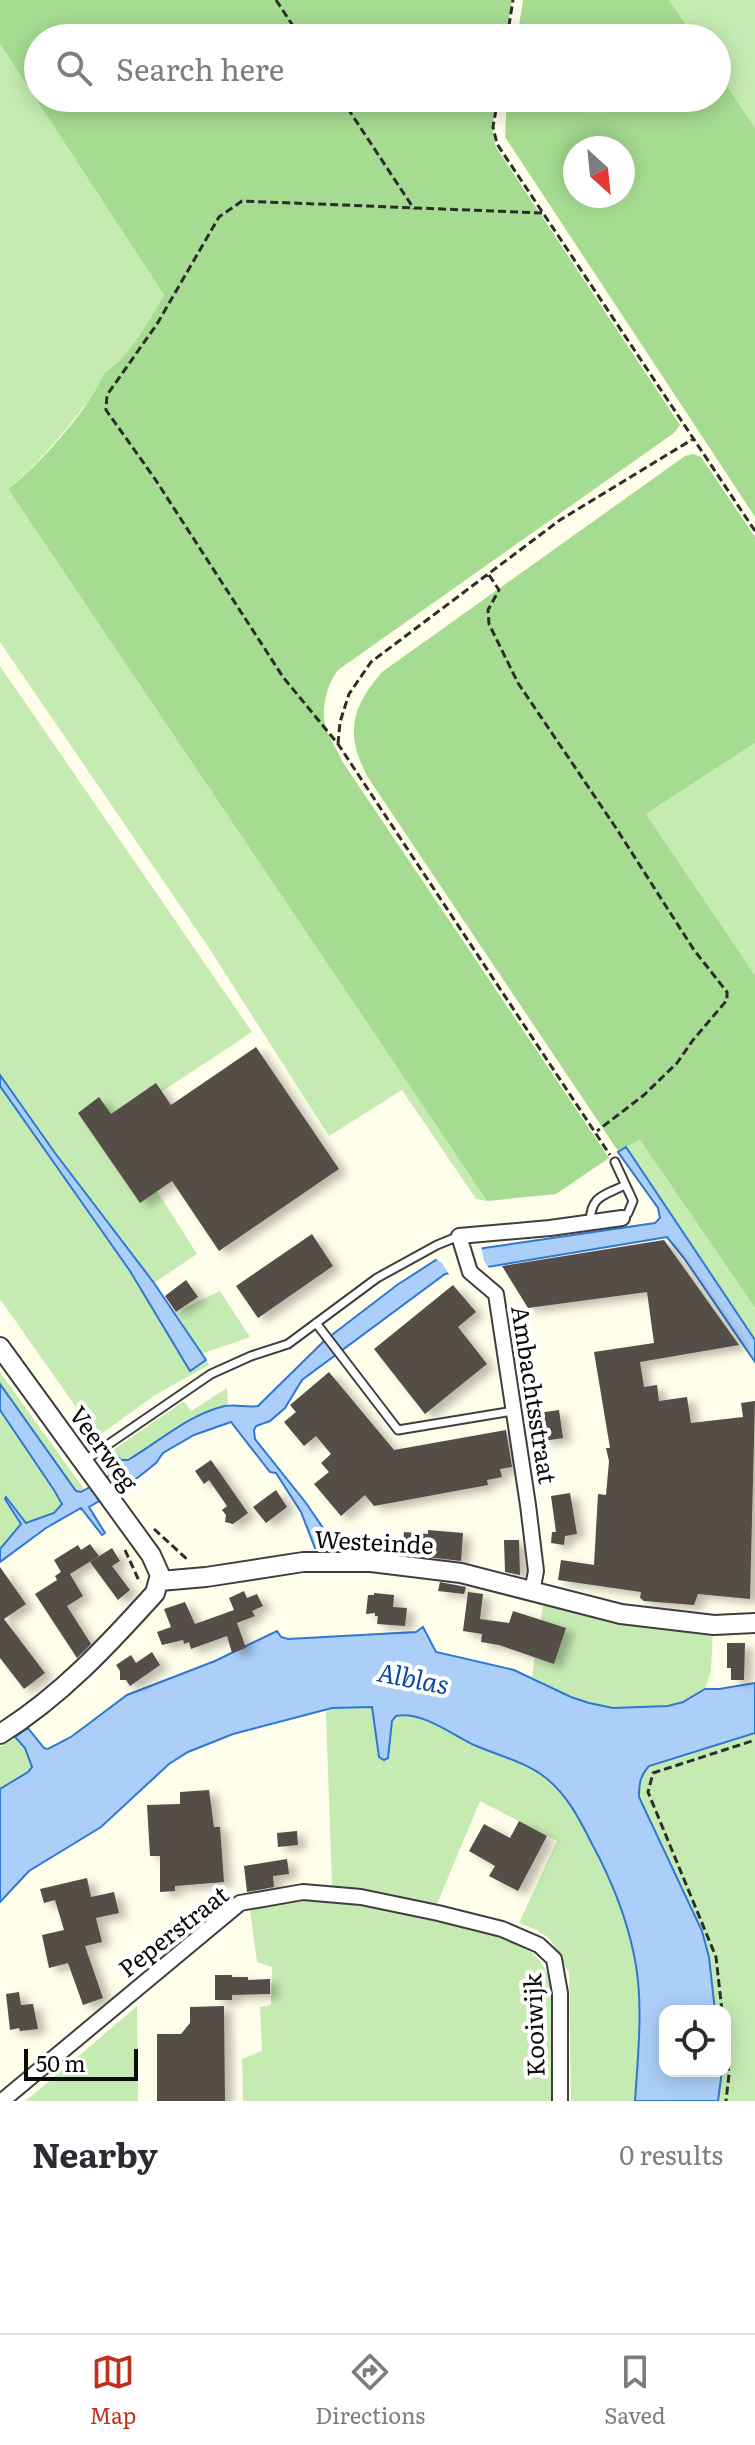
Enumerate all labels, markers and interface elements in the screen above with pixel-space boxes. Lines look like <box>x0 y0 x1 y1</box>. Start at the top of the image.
search box <box>24 24 731 112</box>
icon: search <box>52 46 96 90</box>
text: Search here <box>116 46 284 90</box>
north arrow <box>563 136 635 208</box>
street label: Ambachtsstraat <box>504 1303 567 1487</box>
street label: Veerweg <box>62 1398 148 1498</box>
street label: Westeinde <box>314 1520 435 1561</box>
water label: Alblas <box>374 1650 453 1703</box>
street label: Peperstraat <box>110 1876 235 1984</box>
street label: Kooiwijk <box>513 1972 552 2077</box>
map controls <box>659 2005 731 2077</box>
button: locate <box>659 2005 731 2077</box>
scale bar <box>24 2045 138 2081</box>
text: 50 m <box>36 2046 86 2079</box>
text: Nearby <box>32 2128 158 2178</box>
text: 0 results <box>619 2134 723 2173</box>
tab: Map <box>89 2350 136 2431</box>
tab: Directions <box>315 2350 425 2431</box>
tab: Saved <box>604 2350 666 2431</box>

